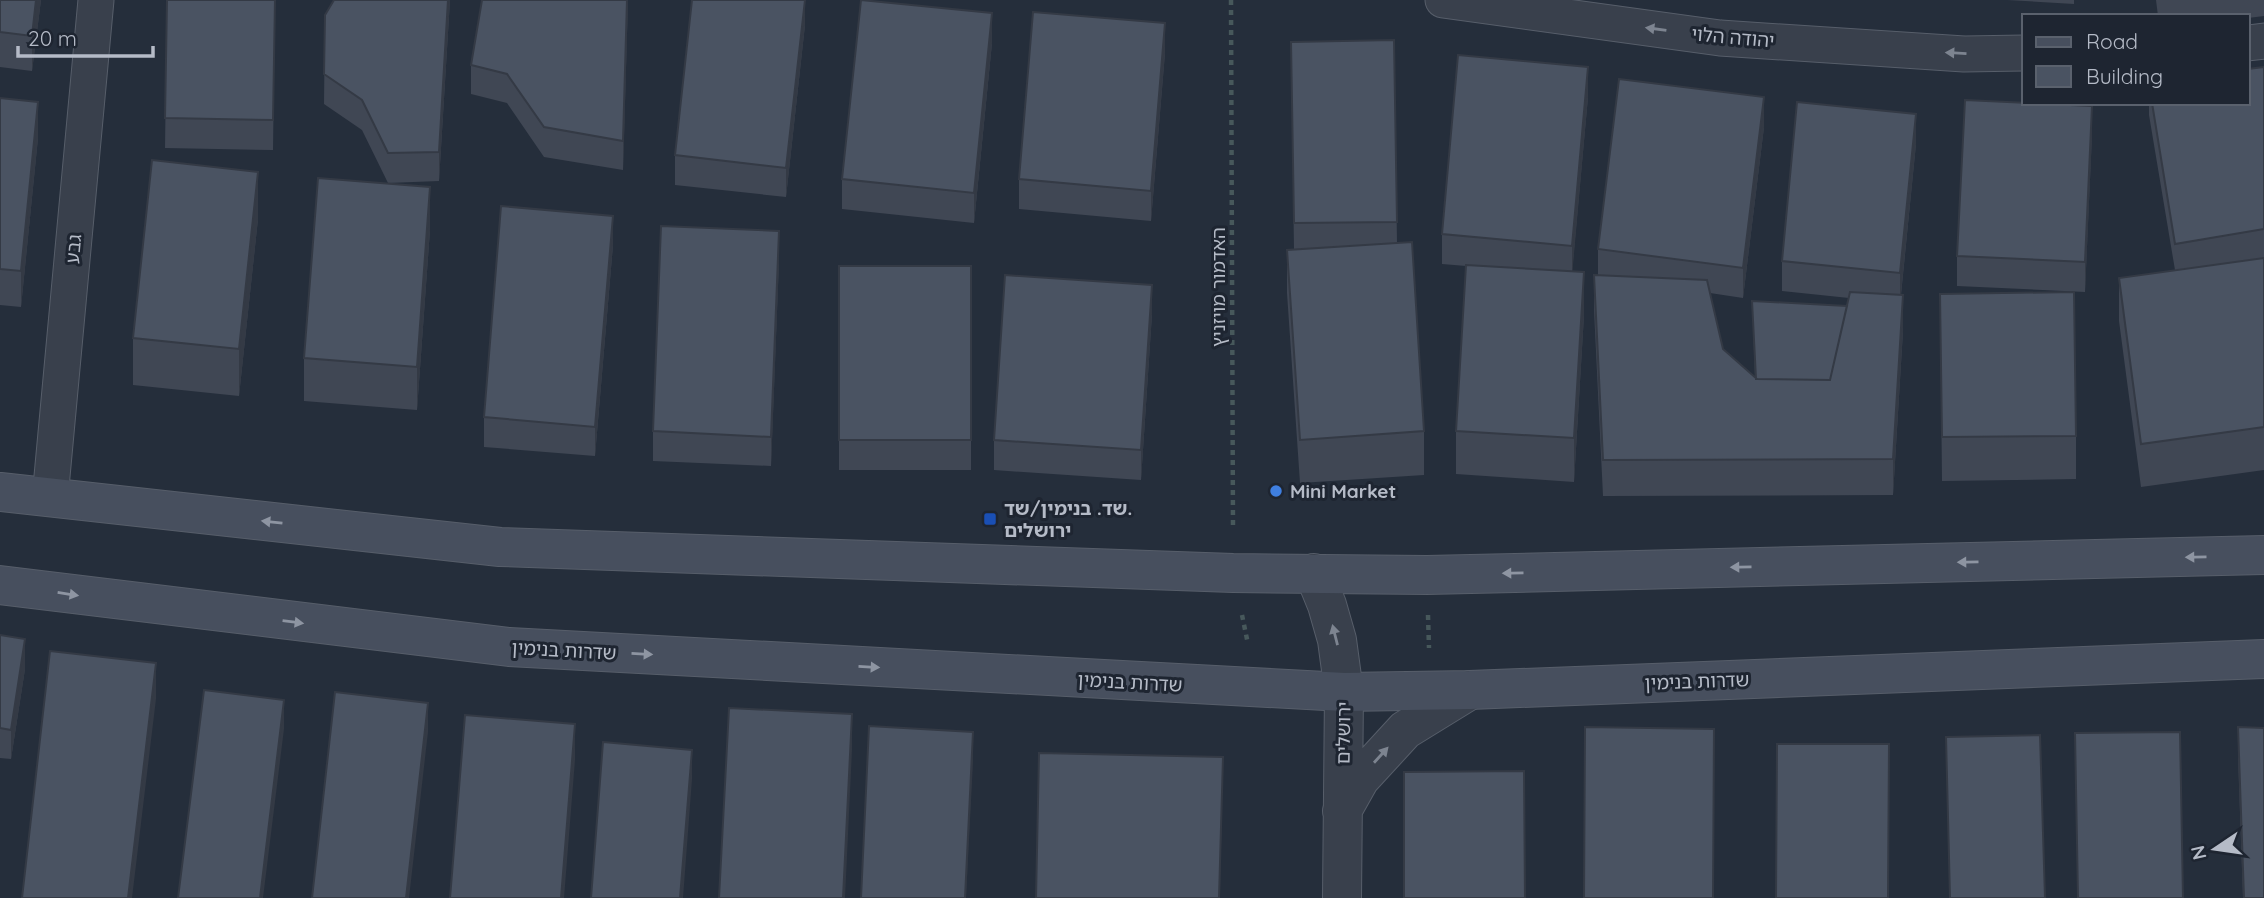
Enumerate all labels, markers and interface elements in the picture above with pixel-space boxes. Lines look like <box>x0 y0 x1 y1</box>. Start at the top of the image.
scale bar <box>18 14 152 58</box>
legend <box>2022 14 2250 105</box>
street label: יהודה הלוי <box>1691 21 1775 53</box>
one-way arrow <box>1645 23 1667 34</box>
text: 20 m <box>28 25 77 51</box>
text: Road <box>2086 28 2138 54</box>
one-way arrow <box>1945 47 1967 58</box>
text: Building <box>2086 63 2163 89</box>
street label: האדמור מויזניץ <box>1206 227 1230 347</box>
street label: גבע <box>60 233 86 265</box>
place label: Mini Market <box>1290 479 1396 503</box>
marker: Mini Market <box>1268 483 1284 499</box>
place label: שד. בנימין/שד. ירושלים <box>1004 496 1132 542</box>
marker: שד. בנימין/שד. ירושלים <box>982 511 998 527</box>
one-way arrow <box>261 516 283 527</box>
one-way arrow <box>2185 551 2207 563</box>
one-way arrow <box>1957 556 1979 568</box>
one-way arrow <box>1730 562 1752 573</box>
one-way arrow <box>1502 567 1524 579</box>
one-way arrow <box>57 589 79 600</box>
one-way arrow <box>283 616 305 627</box>
one-way arrow <box>1329 623 1340 645</box>
street label: שדרות בנימין <box>511 635 617 665</box>
one-way arrow <box>631 649 653 660</box>
one-way arrow <box>858 662 880 673</box>
street label: שדרות בנימין <box>1077 667 1183 697</box>
street label: שדרות בנימין <box>1644 667 1750 695</box>
street label: ירושלים <box>1330 701 1356 765</box>
one-way arrow <box>1372 747 1388 764</box>
north arrow <box>2180 814 2250 884</box>
text: N <box>2185 843 2212 862</box>

